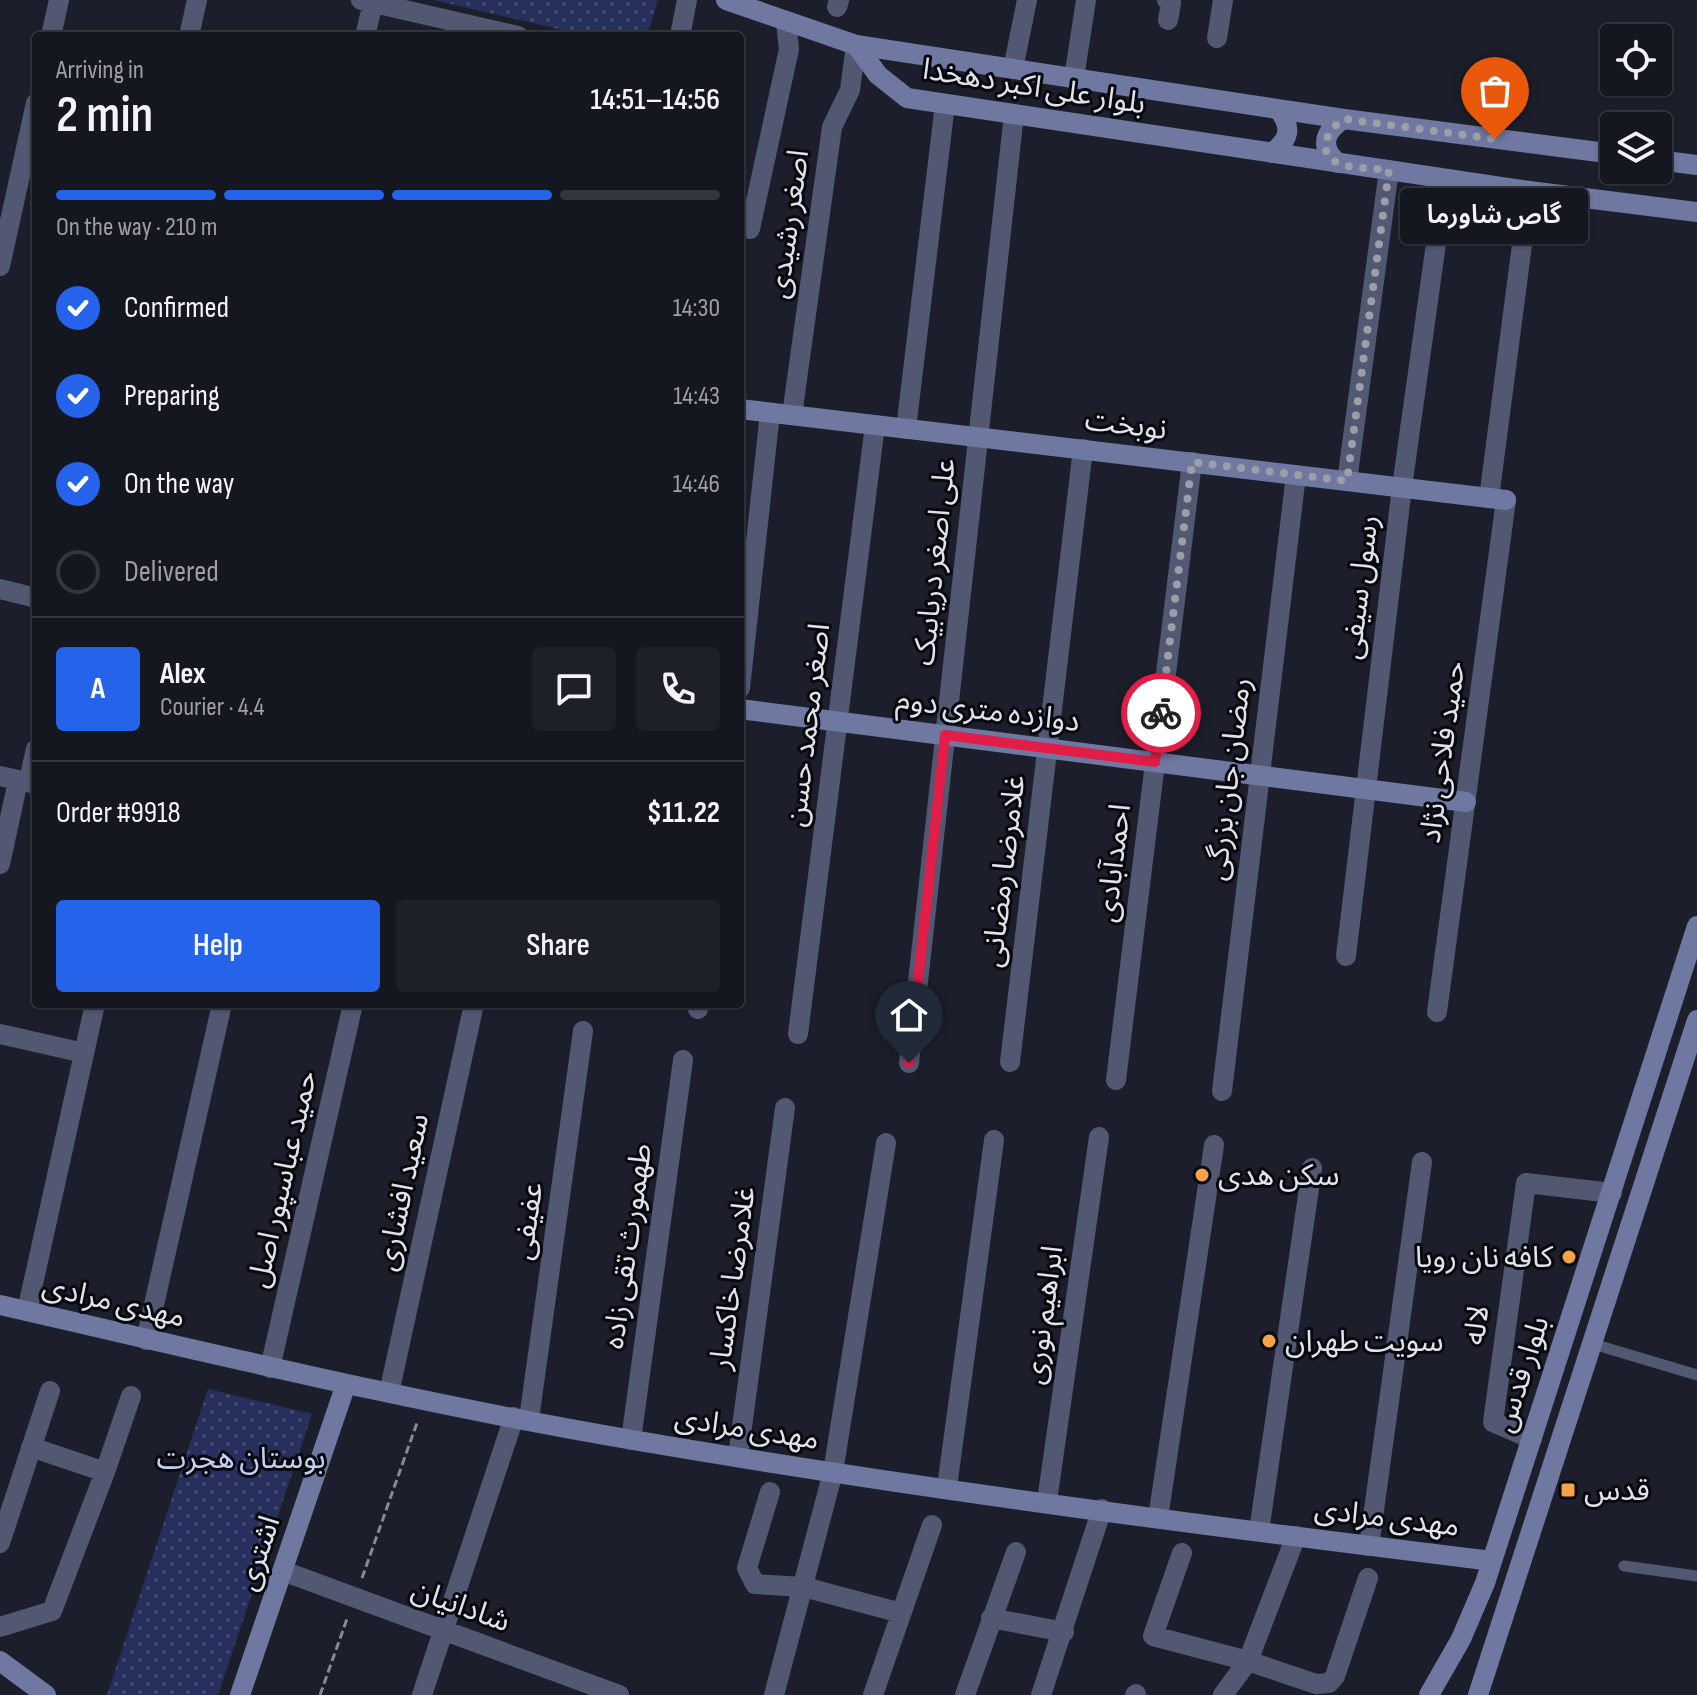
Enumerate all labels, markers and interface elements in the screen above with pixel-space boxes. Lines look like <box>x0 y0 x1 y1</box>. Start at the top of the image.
map controls <box>1600 24 1672 184</box>
button: locate <box>1600 24 1672 96</box>
street label: بلوار علی اکبر دهخدا <box>920 52 1148 122</box>
text: Arriving in <box>56 55 144 86</box>
pin <box>1461 57 1529 139</box>
icon: bag <box>1473 69 1517 113</box>
text: 14:51–14:56 <box>591 82 720 118</box>
text: 2 min <box>56 84 153 147</box>
button: layers <box>1600 112 1672 184</box>
street label: اصغر رشیدی <box>761 147 817 301</box>
callout: گاص شاورما <box>1401 187 1589 243</box>
text: گاص شاورما <box>1427 200 1561 231</box>
text: On the way · 210 m <box>56 212 217 243</box>
icon: check <box>56 286 100 330</box>
text: Confirmed <box>124 290 229 326</box>
text: 14:30 <box>673 293 720 324</box>
icon: check <box>56 374 100 418</box>
text: Preparing <box>124 378 220 414</box>
text: 14:43 <box>673 381 720 412</box>
street label: نوبخت <box>1083 402 1169 448</box>
street label: علی اصغر دریابیک <box>906 457 964 667</box>
icon: check <box>56 462 100 506</box>
text: On the way <box>124 466 234 502</box>
text: 14:46 <box>673 469 720 500</box>
street label: رسول سیفی <box>1333 513 1387 661</box>
text: Delivered <box>124 554 219 590</box>
street label: اصغر محمد حسن <box>778 621 838 829</box>
button: chat <box>532 647 616 731</box>
button: phone <box>636 647 720 731</box>
text: Alex <box>160 656 206 692</box>
street label: حمید فلاحی نژاد <box>1412 659 1474 845</box>
text: A <box>91 671 105 707</box>
courier <box>1121 673 1201 753</box>
street label: رمضان جان بزرگی <box>1199 676 1259 883</box>
street label: دوازده متری دوم <box>894 682 1082 743</box>
icon: bike <box>1139 691 1183 735</box>
text: Courier · 4.4 <box>160 692 264 723</box>
street label: غلامرضا رمضانی <box>974 773 1034 969</box>
text: Order #9918 <box>56 795 181 831</box>
text: $11.22 <box>647 795 720 831</box>
street label: احمدآبادی <box>1089 802 1139 924</box>
button: Help <box>56 900 380 992</box>
button: Share <box>396 900 720 992</box>
pin <box>875 981 943 1063</box>
icon: home <box>887 993 931 1037</box>
street label: حمید عباسپور اصل <box>240 1067 326 1291</box>
street label: سعید افشاری <box>369 1110 437 1274</box>
street label: طهمورث تقی زاده <box>596 1141 660 1351</box>
place label: سكن هدى <box>1218 1158 1339 1194</box>
marker: سكن هدى <box>1193 1166 1211 1184</box>
street label: عفیفی <box>505 1180 551 1262</box>
street label: غلامرضا خاکسار <box>702 1184 764 1373</box>
place label: کافه نان رویا <box>1415 1240 1554 1276</box>
street label: ابراهیم نوری <box>1016 1244 1075 1387</box>
marker: کافه نان رویا <box>1560 1248 1578 1266</box>
street label: مهدی مرادی <box>39 1268 189 1336</box>
street label: لاله <box>1456 1303 1498 1347</box>
street label: بلوار قدس <box>1486 1312 1558 1437</box>
place label: سويت طهران <box>1285 1324 1444 1360</box>
marker: سويت طهران <box>1260 1332 1278 1350</box>
street label: مهدی مرادی <box>672 1400 822 1458</box>
park label: بوستان هجرت <box>157 1441 326 1477</box>
place label: قدس <box>1584 1473 1650 1509</box>
marker: قدس <box>1559 1481 1577 1499</box>
street label: مهدی مرادی <box>1312 1491 1461 1545</box>
street label: اشتری <box>229 1511 288 1595</box>
street label: شادانیان <box>406 1572 515 1640</box>

